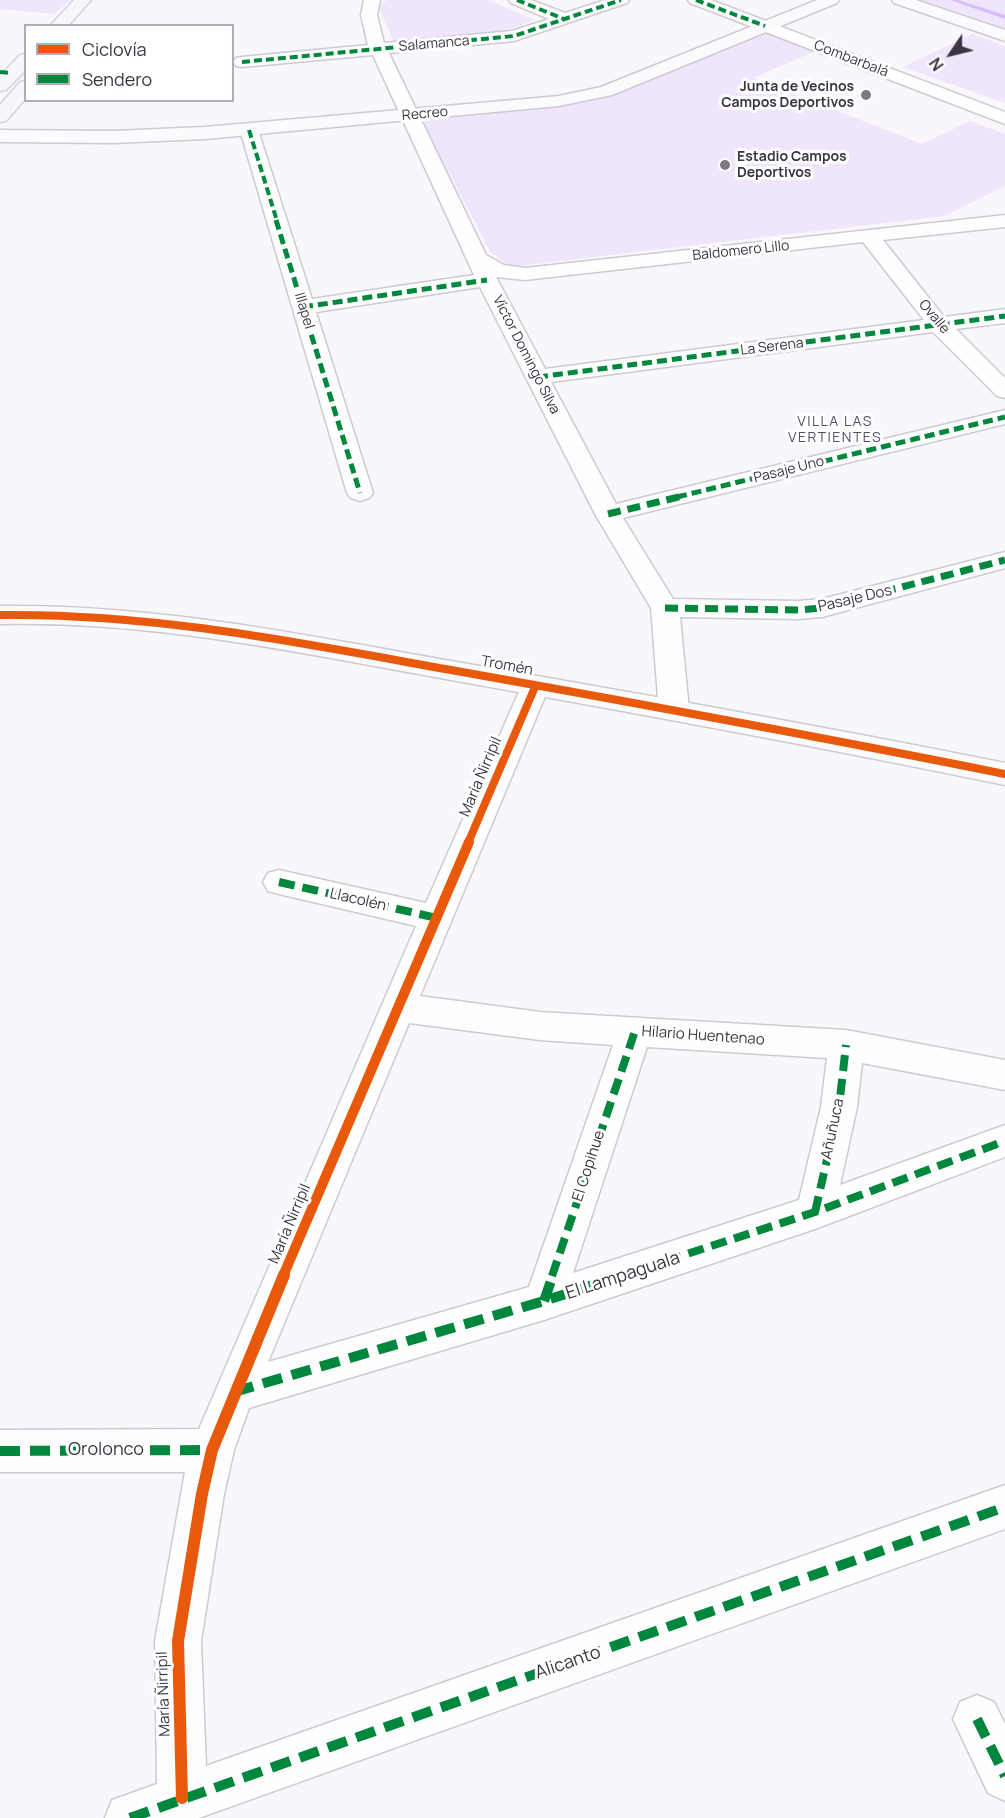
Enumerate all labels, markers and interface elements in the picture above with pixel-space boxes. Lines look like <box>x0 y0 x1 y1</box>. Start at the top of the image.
legend <box>24 24 234 102</box>
north arrow <box>921 24 981 84</box>
street label: Salamanca <box>398 33 470 55</box>
text: Ciclovía <box>82 37 147 61</box>
street label: Combarbalá <box>811 37 891 81</box>
text: N <box>924 53 949 75</box>
text: Sendero <box>82 67 152 91</box>
place label: Junta de Vecinos Campos Deportivos <box>721 79 854 112</box>
marker: Junta de Vecinos Campos Deportivos <box>859 88 873 102</box>
street label: Recreo <box>401 104 449 124</box>
place label: Estadio Campos Deportivos <box>737 149 847 182</box>
marker: Estadio Campos Deportivos <box>718 158 732 172</box>
street label: Baldomero Lillo <box>692 238 790 264</box>
street label: Illapel <box>291 291 317 331</box>
street label: Víctor Domingo Silva <box>489 293 563 417</box>
street label: Ovalle <box>915 297 953 337</box>
street label: La Serena <box>739 335 805 359</box>
district label: VILLA LAS VERTIENTES <box>788 414 882 446</box>
street label: Pasaje Uno <box>752 453 826 487</box>
street label: Pasaje Dos <box>816 582 894 616</box>
street label: Tromén <box>480 653 534 679</box>
street label: María Ñirripil <box>456 734 506 820</box>
street label: Llacolén <box>328 885 388 915</box>
street label: Hilario Huentenao <box>641 1023 765 1049</box>
street label: Añuñuca <box>818 1097 848 1161</box>
street label: El Copihue <box>569 1128 609 1204</box>
street label: María Ñirripil <box>265 1181 315 1267</box>
street label: El Lampaguala <box>563 1247 683 1305</box>
street label: Orolonco <box>68 1439 144 1461</box>
street label: Alicanto <box>532 1642 604 1684</box>
street label: María Ñirripil <box>154 1651 174 1737</box>

